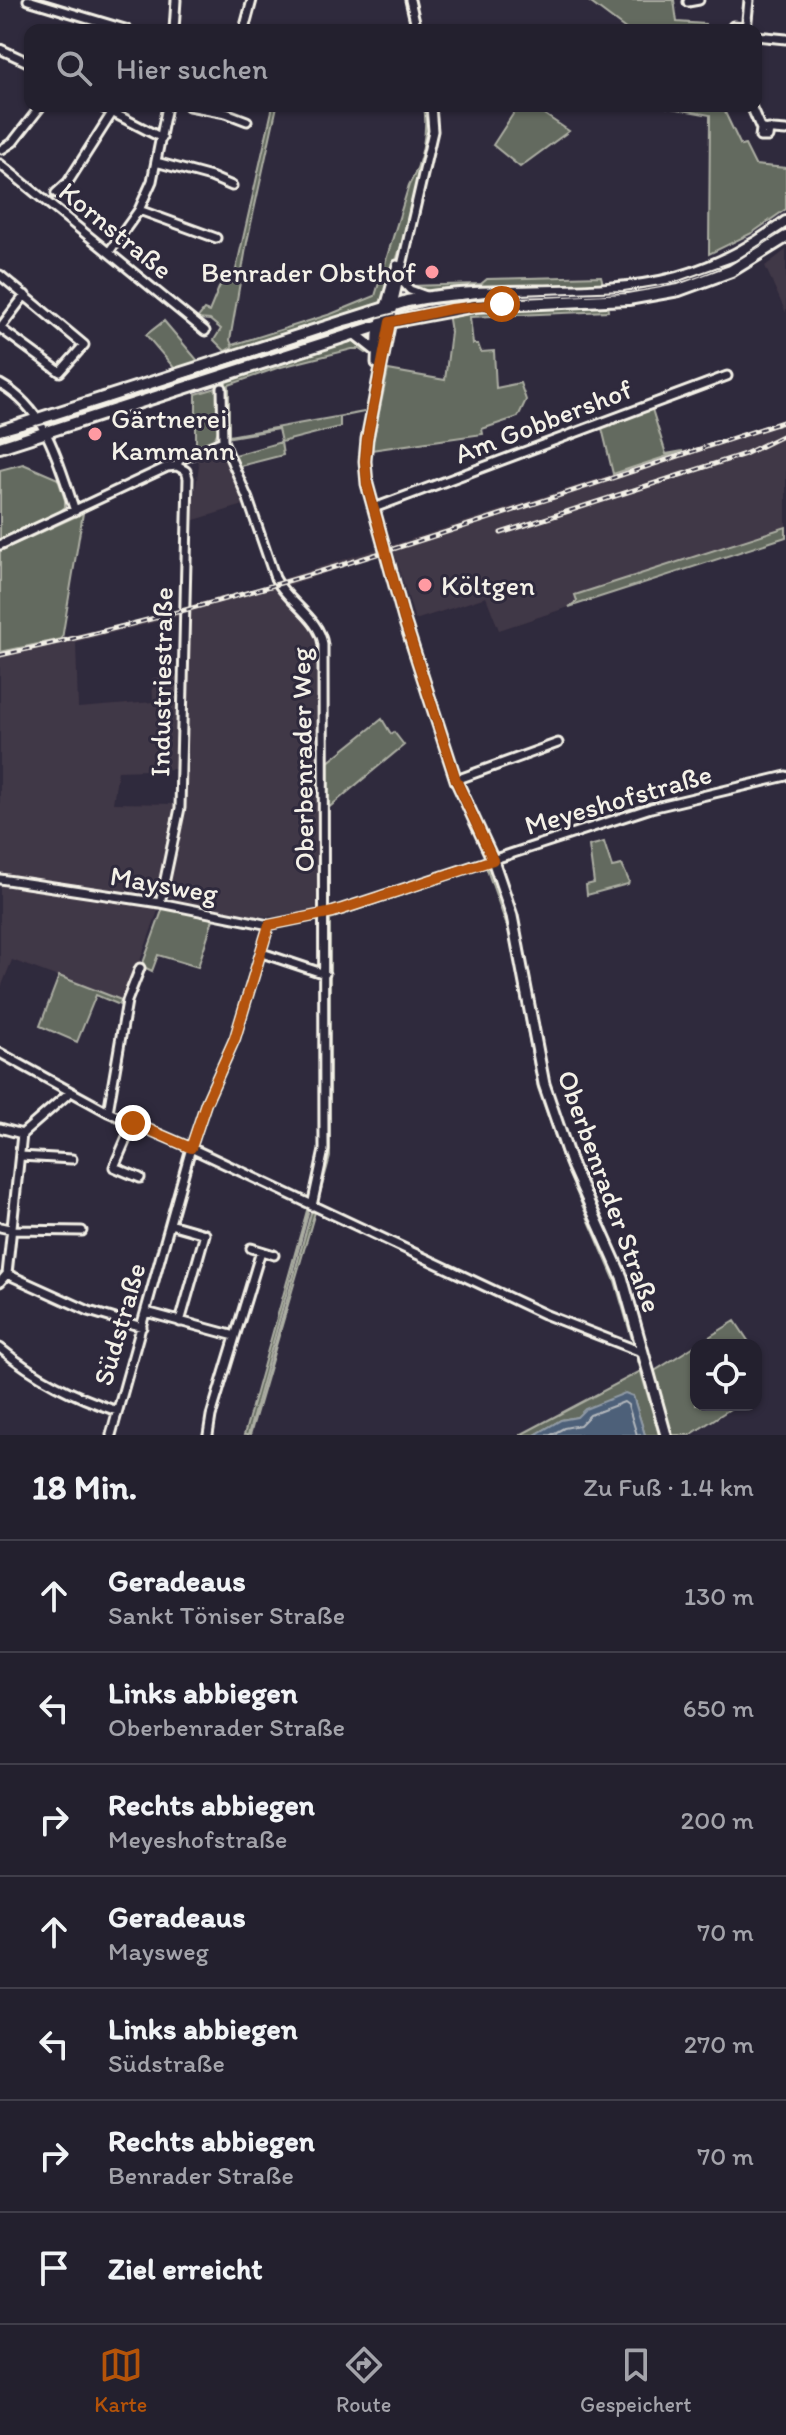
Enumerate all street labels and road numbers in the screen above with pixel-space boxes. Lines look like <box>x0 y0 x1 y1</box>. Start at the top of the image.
street label: Kornstraße <box>52 174 180 286</box>
street label: Am Gobbershof <box>450 371 637 470</box>
street label: Industriestraße <box>142 587 180 777</box>
street label: Oberbenrader Weg <box>283 646 321 873</box>
street label: Meyeshofstraße <box>520 756 716 842</box>
street label: Maysweg <box>108 858 221 910</box>
street label: Oberbenrader Straße <box>550 1065 670 1317</box>
street label: Südstraße <box>85 1259 153 1389</box>

